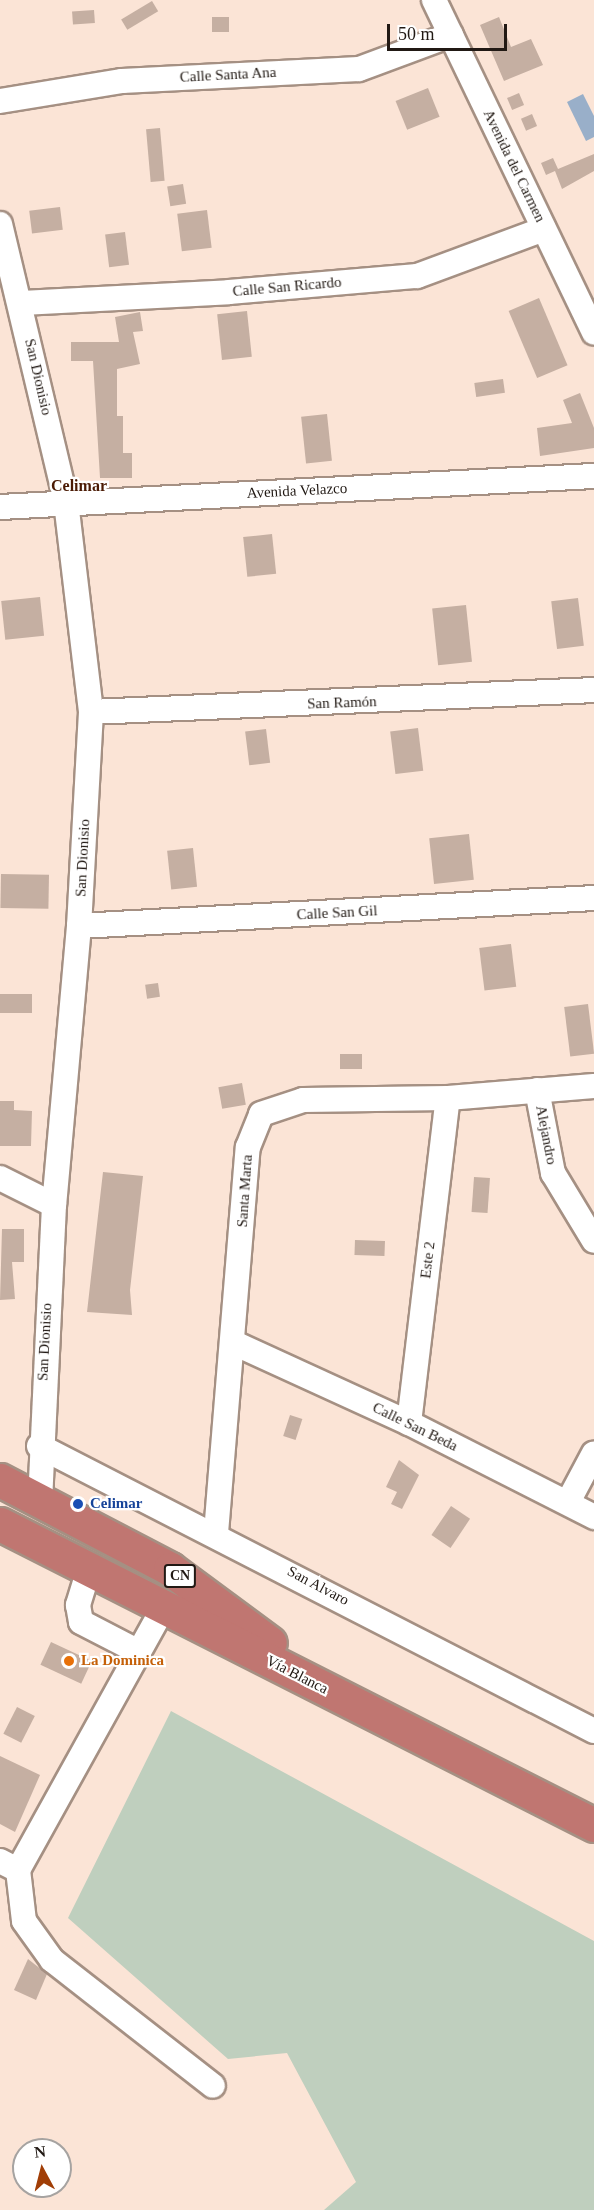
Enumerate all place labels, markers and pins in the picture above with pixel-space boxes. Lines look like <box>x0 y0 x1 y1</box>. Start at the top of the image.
place label: Celimar <box>90 1495 142 1513</box>
marker: Celimar <box>71 1497 85 1511</box>
place label: La Dominica <box>81 1652 164 1670</box>
marker: La Dominica <box>62 1654 76 1668</box>

